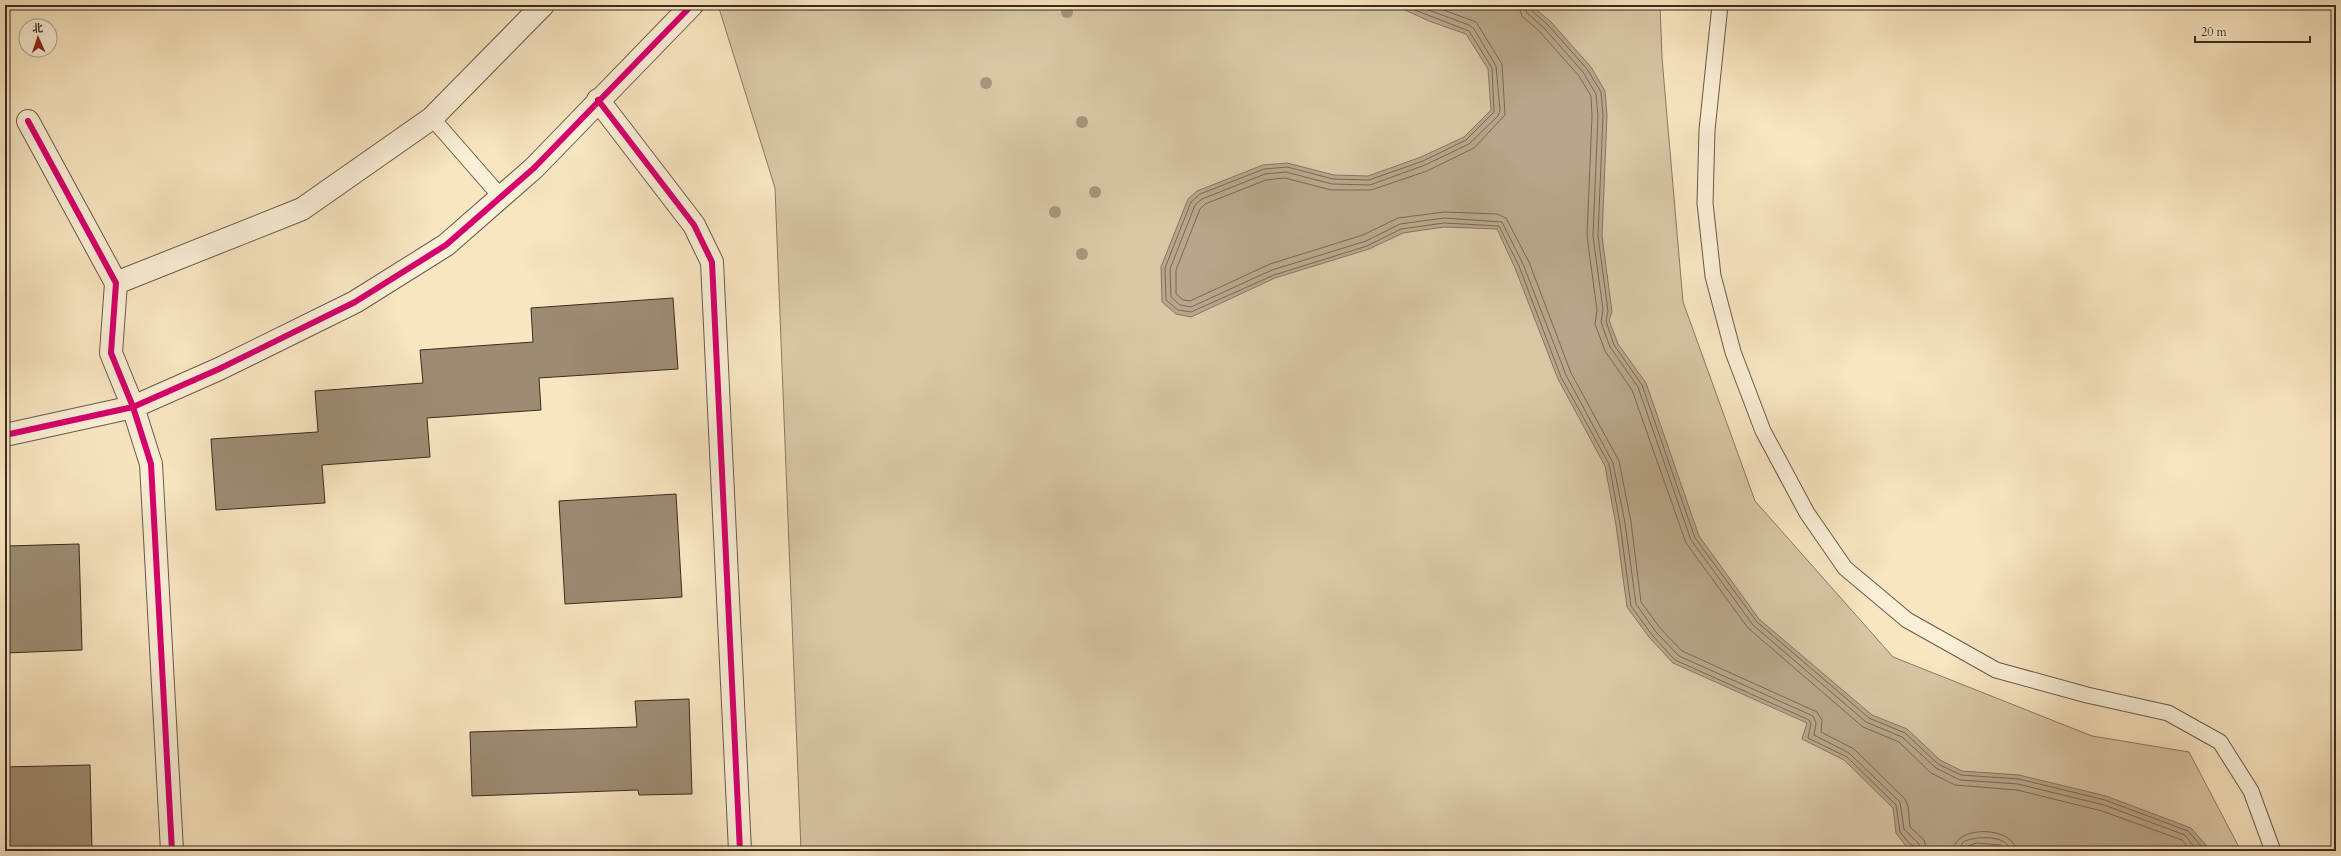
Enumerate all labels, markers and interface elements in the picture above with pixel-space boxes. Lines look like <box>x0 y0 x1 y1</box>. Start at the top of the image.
north arrow <box>18 18 58 58</box>
scale bar <box>2195 18 2310 44</box>
text: 北 <box>32 21 43 36</box>
text: 20 m <box>2201 24 2228 40</box>

